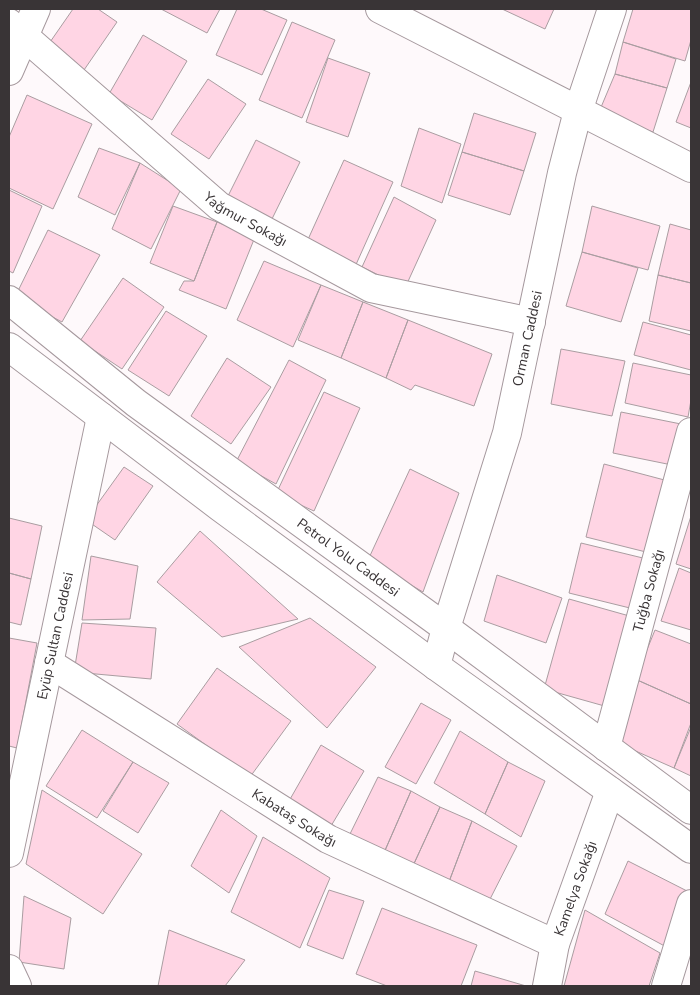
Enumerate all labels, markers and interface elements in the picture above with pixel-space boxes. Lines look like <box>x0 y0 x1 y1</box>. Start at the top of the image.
street label: Yağmur Sokağı <box>199 187 291 251</box>
street label: Orman Caddesi <box>508 289 546 388</box>
street label: Petrol Yolu Caddesi <box>293 514 404 601</box>
street label: Tuğba Sokağı <box>628 547 668 634</box>
street label: Eyüp Sultan Caddesi <box>32 570 78 701</box>
street label: Kabataş Sokağı <box>248 784 340 851</box>
street label: Kamelya Sokağı <box>549 838 601 938</box>

